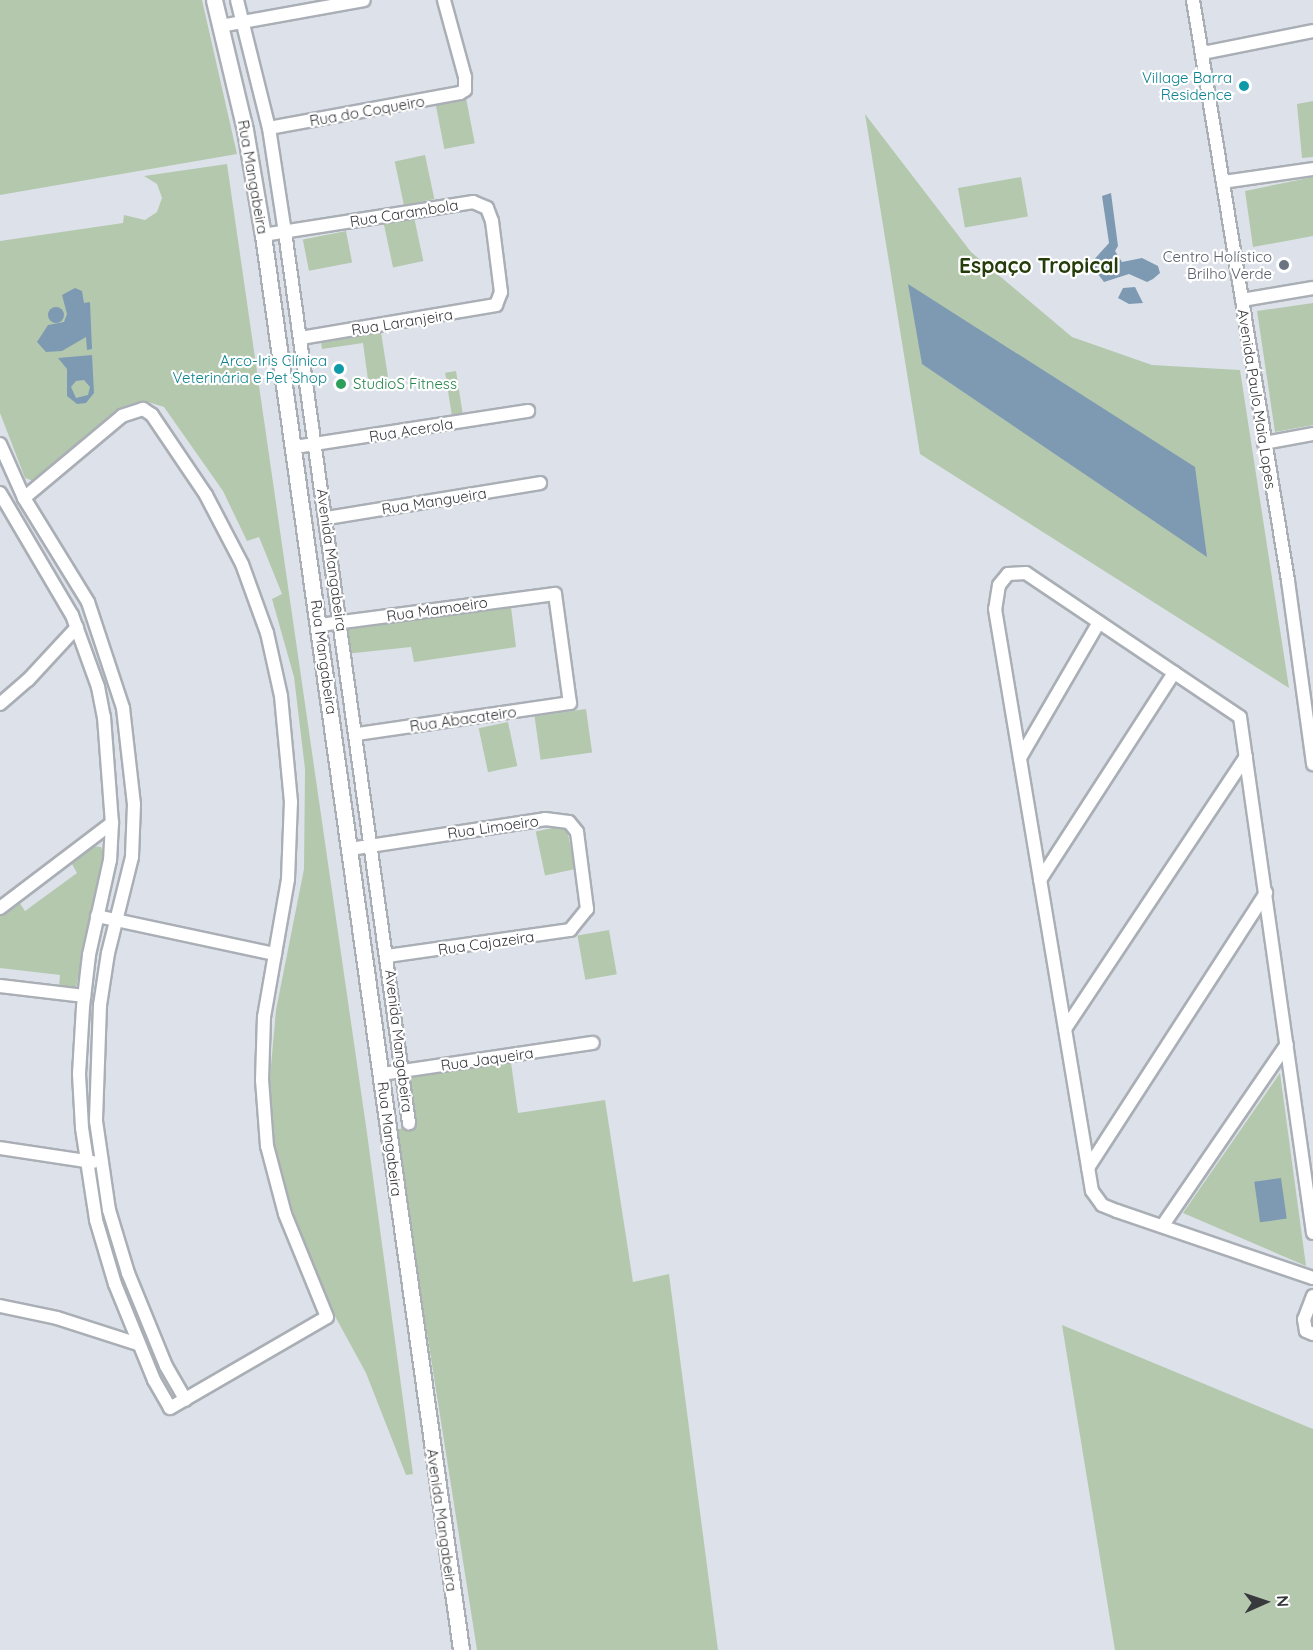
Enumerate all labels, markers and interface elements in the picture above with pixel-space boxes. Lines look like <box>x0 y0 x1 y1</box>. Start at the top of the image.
place label: Village Barra Residence <box>1142 68 1232 103</box>
marker: Village Barra Residence <box>1237 79 1251 93</box>
street label: Rua do Coqueiro <box>308 92 426 130</box>
street label: Rua Mangabeira <box>234 119 272 235</box>
street label: Rua Carambola <box>348 196 460 230</box>
place label: Centro Holístico Brilho Verde <box>1163 247 1272 282</box>
district label: Espaço Tropical <box>959 252 1119 278</box>
marker: Centro Holístico Brilho Verde <box>1277 258 1291 272</box>
street label: Rua Laranjeira <box>350 305 454 339</box>
street label: Avenida Paulo Maia Lopes <box>1234 308 1280 490</box>
place label: Arco-Iris Clínica Veterinária e Pet Shop <box>172 351 327 386</box>
marker: Arco-Iris Clínica Veterinária e Pet Shop <box>332 362 346 376</box>
place label: StudioS Fitness <box>353 375 457 393</box>
marker: StudioS Fitness <box>334 377 348 391</box>
street label: Rua Acerola <box>368 414 454 446</box>
street label: Rua Mangueira <box>380 484 488 518</box>
street label: Avenida Mangabeira <box>313 488 351 632</box>
street label: Rua Mamoeiro <box>385 593 489 625</box>
street label: Rua Mangabeira <box>307 599 341 715</box>
street label: Rua Abacateiro <box>408 703 518 735</box>
street label: Rua Limoeiro <box>446 812 540 842</box>
street label: Rua Cajazeira <box>437 927 535 959</box>
street label: Avenida Mangabeira <box>381 969 417 1113</box>
street label: Rua Jaqueira <box>440 1044 534 1074</box>
street label: Rua Mangabeira <box>374 1081 406 1197</box>
street label: Avenida Mangabeira <box>423 1448 461 1592</box>
north arrow <box>1235 1572 1295 1632</box>
text: N <box>1273 1595 1293 1607</box>

